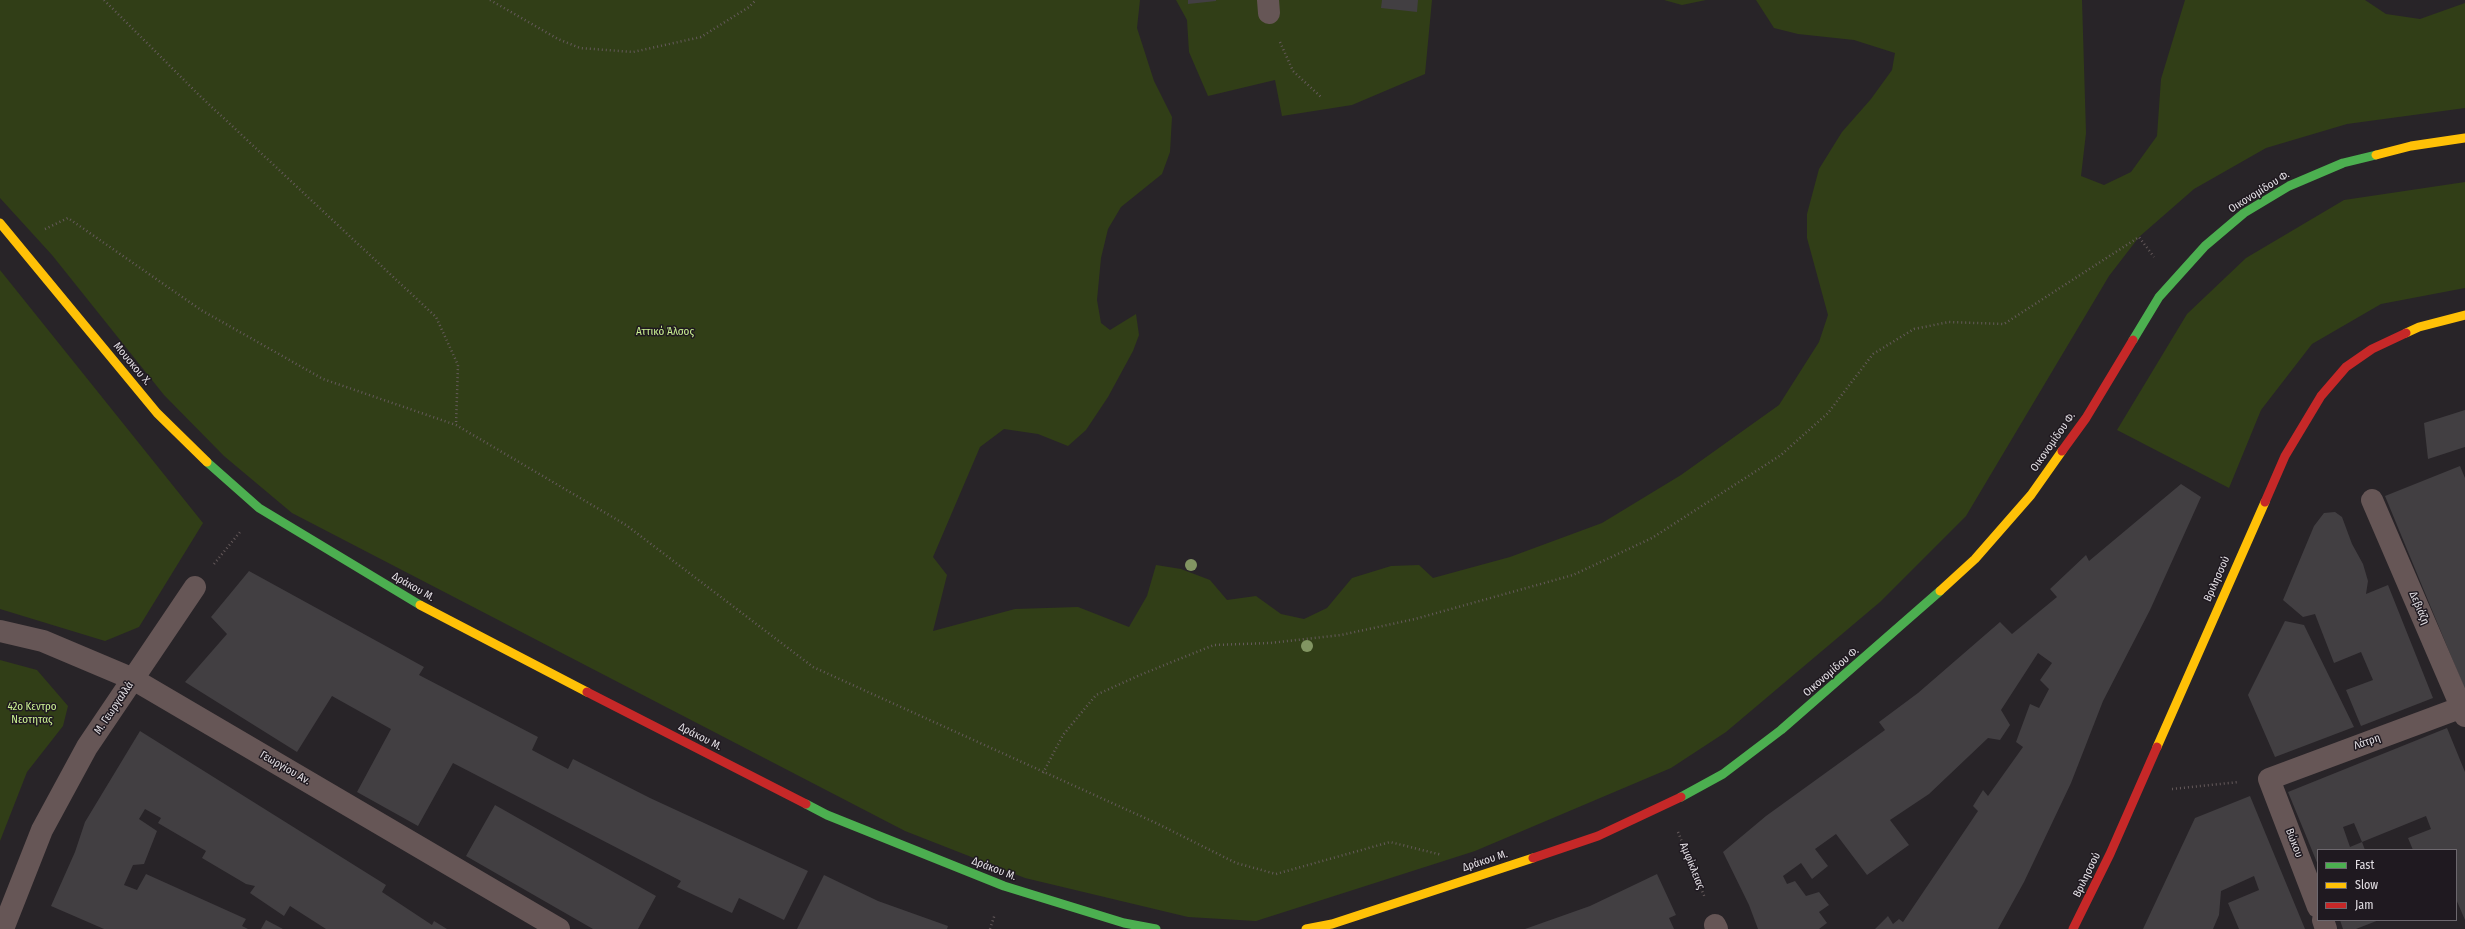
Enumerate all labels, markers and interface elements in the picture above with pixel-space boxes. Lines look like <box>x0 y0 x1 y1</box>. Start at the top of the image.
street label: Οικονομίδου Φ. <box>2226 168 2292 216</box>
park label: Αττικό Άλσος <box>636 325 694 339</box>
street label: Μουσκου Χ. <box>110 340 154 388</box>
street label: Οικονομίδου Φ. <box>2028 410 2078 474</box>
street label: Βριλησσού <box>2201 554 2233 604</box>
street label: Δράκου Μ. <box>389 570 437 604</box>
street label: Δεβιάζη <box>2406 589 2432 627</box>
street label: Οικονομίδου Φ. <box>1801 644 1861 700</box>
street label: Μ. Γεωργαλλά <box>92 679 136 737</box>
park label: 42ο Κεντρο Νεοτητας <box>7 700 57 726</box>
street label: Δράκου Μ. <box>676 720 724 754</box>
street label: Λάτρη <box>2352 731 2382 753</box>
street label: Γεωργίου Αν. <box>257 748 313 788</box>
street label: Βώκου <box>2282 827 2306 859</box>
street label: Αμφίκλειας <box>1677 841 1707 891</box>
street label: Δράκου Μ. <box>1461 847 1509 875</box>
legend <box>2317 849 2457 921</box>
street label: Βριλησσού <box>2070 850 2104 900</box>
street label: Δράκου Μ. <box>970 854 1018 884</box>
text: Fast <box>2355 858 2374 872</box>
text: Slow <box>2355 878 2378 892</box>
text: Jam <box>2355 898 2373 912</box>

